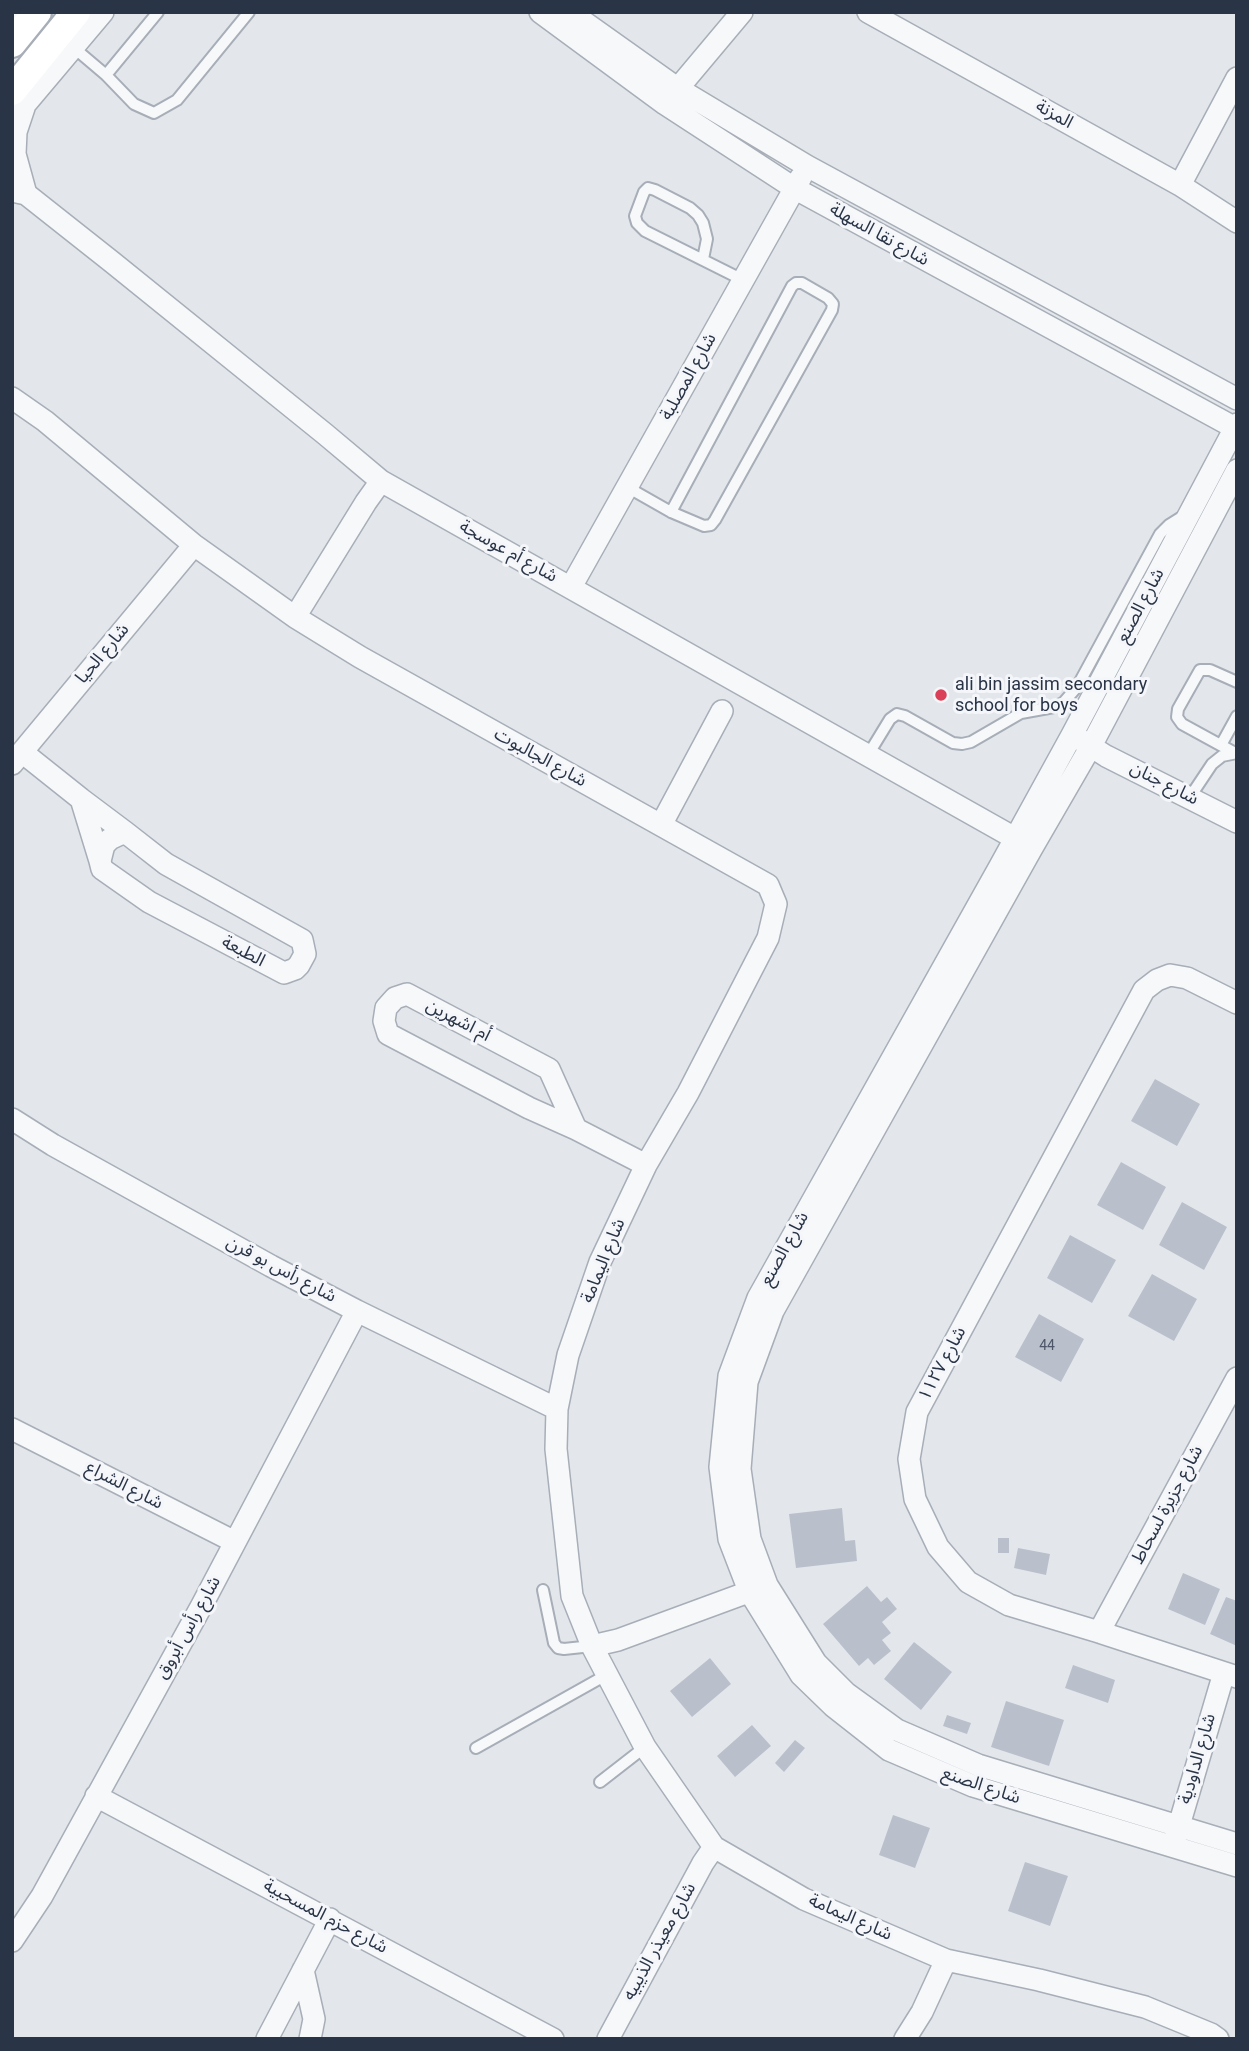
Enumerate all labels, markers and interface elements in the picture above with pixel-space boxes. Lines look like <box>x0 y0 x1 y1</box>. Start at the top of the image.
street label: المزنة <box>1031 96 1077 134</box>
street label: شارع نقا السهلة <box>825 199 933 271</box>
street label: شارع المصلبة <box>656 330 722 424</box>
street label: شارع أم عوسجة <box>455 516 561 588</box>
street label: شارع الصنع <box>1112 565 1170 647</box>
street label: شارع الحيا <box>72 620 134 688</box>
place label: ali bin jassim secondary school for boys <box>955 674 1147 716</box>
marker: ali bin jassim secondary school for boys <box>933 687 949 703</box>
street label: شارع الجالبوت <box>490 724 590 792</box>
street label: شارع جنان <box>1126 758 1202 810</box>
street label: الطبعة <box>218 932 268 972</box>
street label: أم اشهرين <box>422 995 494 1047</box>
street label: شارع الصنع <box>756 1208 814 1290</box>
street label: شارع اليمامة <box>577 1216 631 1306</box>
street label: شارع رأس بو قرن <box>222 1232 340 1308</box>
street label: شارع ١١٢٧ <box>915 1323 971 1405</box>
house number: 44 <box>1039 1338 1055 1354</box>
street label: شارع جزيرة لسحاط <box>1128 1442 1208 1568</box>
street label: شارع الشراع <box>82 1457 166 1515</box>
street label: شارع رأس أبروق <box>152 1573 226 1683</box>
street label: شارع الداودية <box>1175 1711 1221 1807</box>
street label: شارع الصنع <box>939 1763 1023 1809</box>
street label: شارع حزم المسحبية <box>259 1875 391 1959</box>
street label: شارع معيذر الذيبيه <box>619 1879 701 2005</box>
street label: شارع اليمامة <box>805 1890 895 1946</box>

